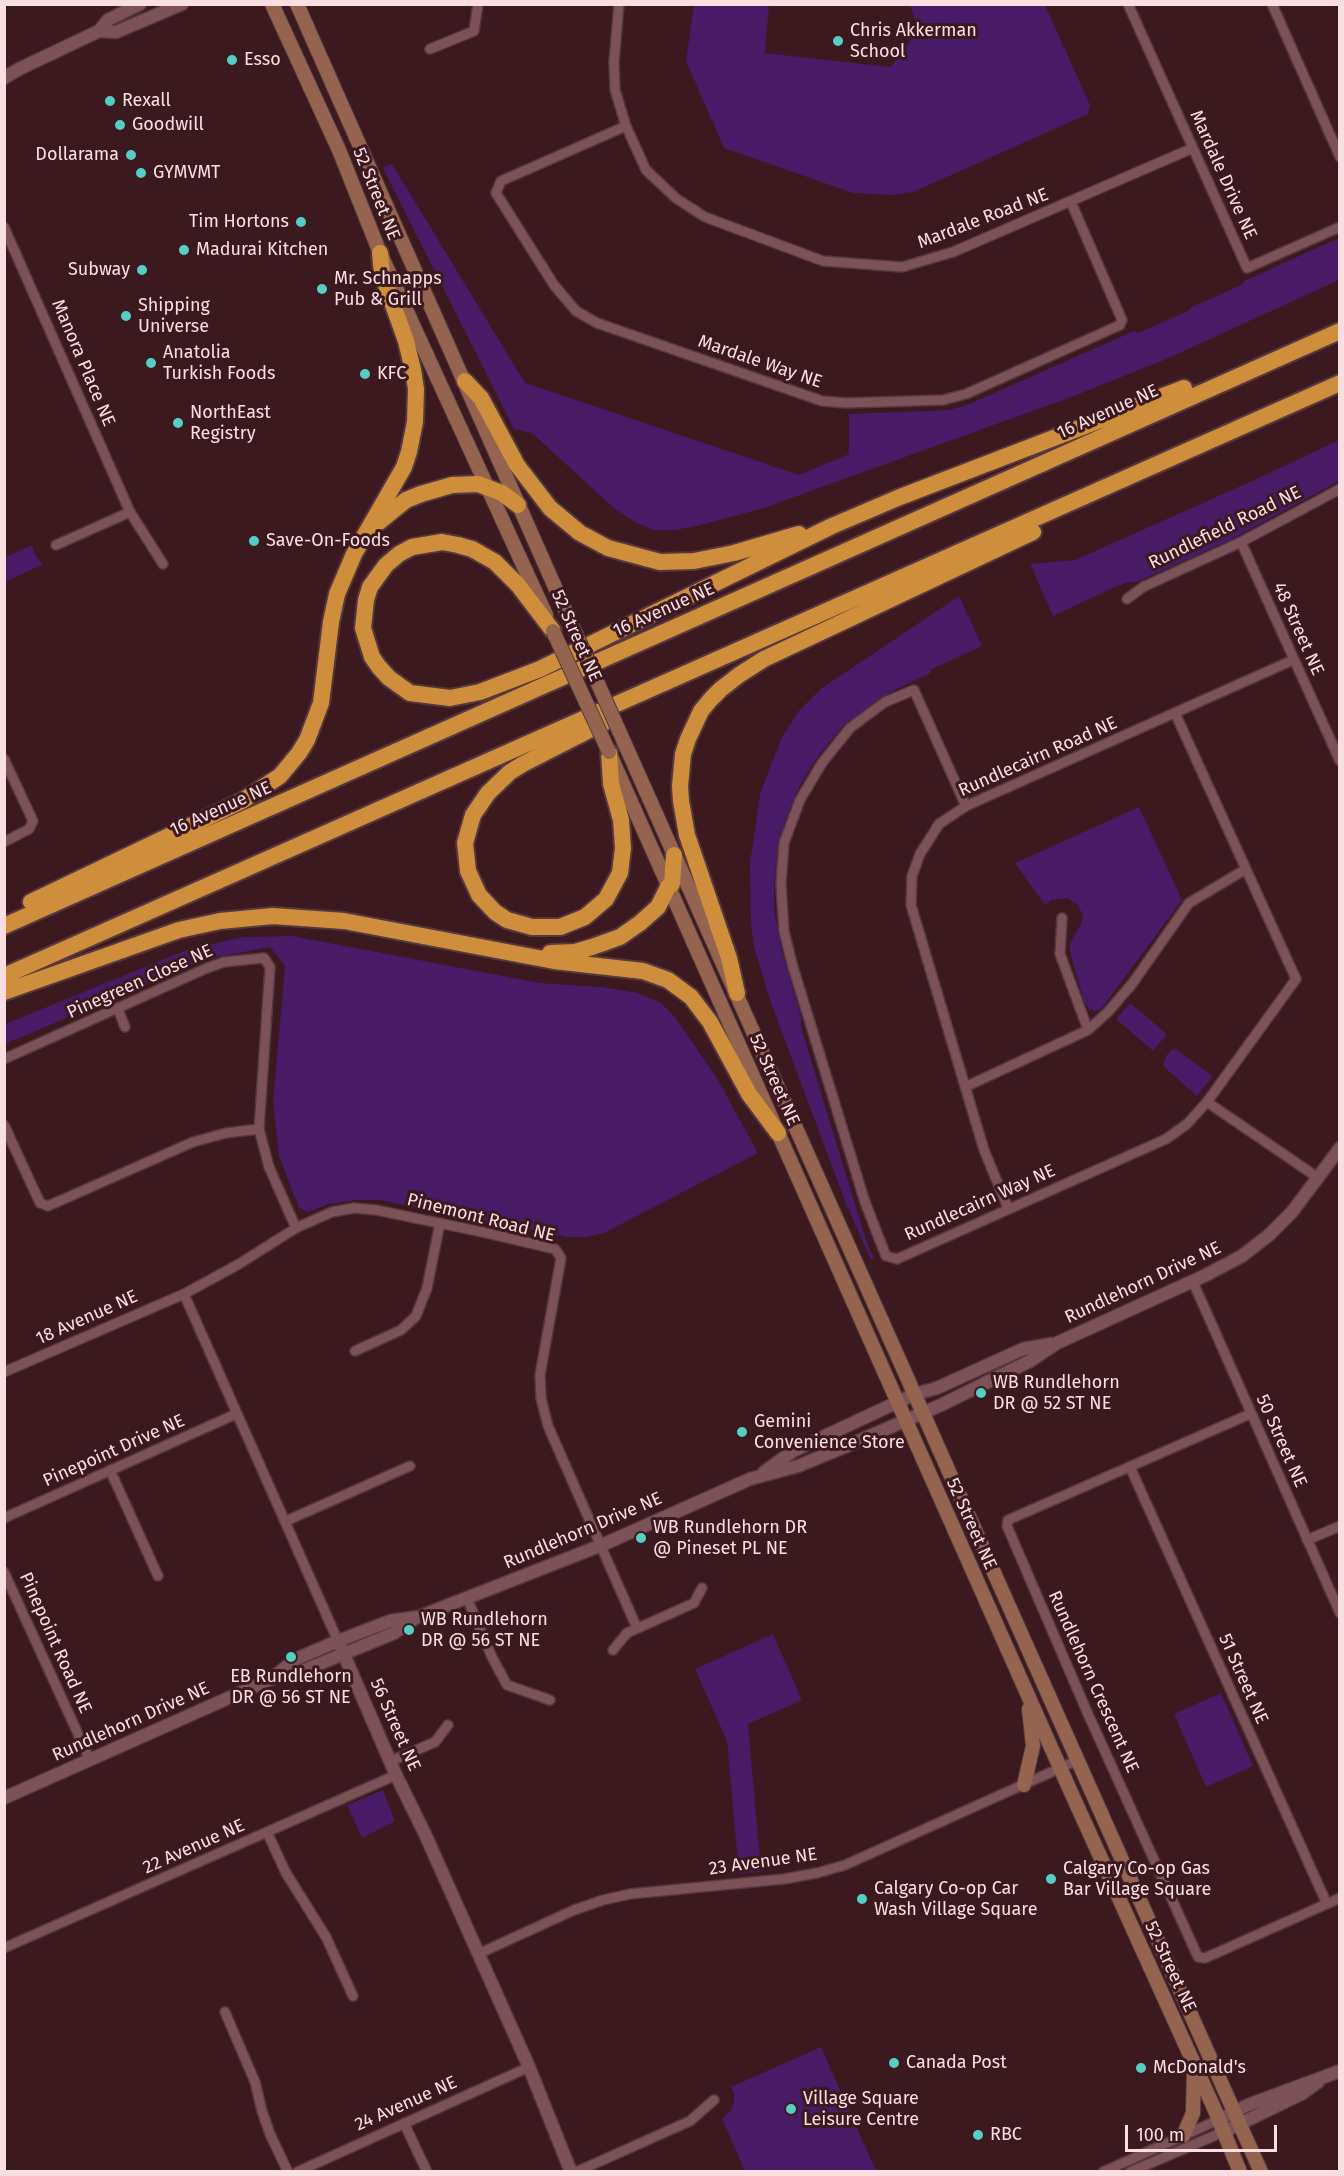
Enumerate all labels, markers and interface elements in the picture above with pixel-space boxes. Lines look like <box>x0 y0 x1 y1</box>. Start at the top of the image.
place label: Chris Akkerman School <box>850 20 977 63</box>
marker: Chris Akkerman School <box>831 34 845 48</box>
place label: Esso <box>244 49 281 71</box>
marker: Esso <box>225 53 239 67</box>
place label: Rexall <box>122 90 171 112</box>
marker: Rexall <box>103 94 117 108</box>
street label: Mardale Drive NE <box>1185 107 1261 243</box>
place label: Goodwill <box>132 114 204 136</box>
marker: Goodwill <box>113 118 127 132</box>
place label: Dollarama <box>35 144 119 166</box>
street label: 52 Street NE <box>348 145 404 243</box>
marker: Dollarama <box>124 148 138 162</box>
place label: GYMVMT <box>153 162 220 184</box>
marker: GYMVMT <box>134 166 148 180</box>
street label: Mardale Road NE <box>914 184 1052 254</box>
place label: Tim Hortons <box>189 211 289 233</box>
marker: Tim Hortons <box>294 215 308 229</box>
place label: Madurai Kitchen <box>196 239 328 261</box>
marker: Madurai Kitchen <box>177 243 191 257</box>
place label: Subway <box>68 259 130 281</box>
marker: Subway <box>135 263 149 277</box>
place label: Mr. Schnapps Pub & Grill <box>334 268 442 310</box>
marker: Mr. Schnapps Pub & Grill <box>315 282 329 296</box>
place label: Shipping Universe <box>138 295 210 338</box>
street label: Manora Place NE <box>47 296 119 430</box>
marker: Shipping Universe <box>119 309 133 323</box>
street label: Mardale Way NE <box>695 331 825 393</box>
place label: Anatolia Turkish Foods <box>163 342 275 385</box>
marker: Anatolia Turkish Foods <box>144 356 158 370</box>
place label: KFC <box>377 363 406 385</box>
marker: KFC <box>358 367 372 381</box>
street label: 16 Avenue NE <box>1054 380 1162 444</box>
place label: NorthEast Registry <box>190 402 271 444</box>
marker: NorthEast Registry <box>171 416 185 430</box>
street label: Rundlefield Road NE <box>1145 482 1305 574</box>
place label: Save-On-Foods <box>266 530 390 552</box>
marker: Save-On-Foods <box>247 534 261 548</box>
street label: 16 Avenue NE <box>610 578 718 642</box>
street label: 48 Street NE <box>1268 579 1328 679</box>
street label: 52 Street NE <box>546 587 606 685</box>
street label: Rundlecairn Road NE <box>955 712 1121 802</box>
street label: 16 Avenue NE <box>167 777 275 841</box>
street label: Pinegreen Close NE <box>64 940 216 1024</box>
street label: 52 Street NE <box>744 1031 804 1129</box>
street label: Rundlecairn Way NE <box>901 1160 1059 1246</box>
street label: Pinemont Road NE <box>405 1189 557 1247</box>
street label: Rundlehorn Drive NE <box>1061 1237 1225 1329</box>
street label: 18 Avenue NE <box>33 1286 141 1350</box>
place label: WB Rundlehorn DR @ 52 ST NE <box>993 1372 1120 1414</box>
marker: WB Rundlehorn DR @ 52 ST NE <box>974 1386 988 1400</box>
street label: 50 Street NE <box>1251 1391 1311 1491</box>
street label: Pinepoint Drive NE <box>40 1410 188 1492</box>
place label: Gemini Convenience Store <box>754 1411 905 1454</box>
marker: Gemini Convenience Store <box>735 1425 749 1439</box>
street label: 52 Street NE <box>941 1475 1001 1573</box>
street label: Rundlehorn Drive NE <box>501 1488 665 1574</box>
place label: WB Rundlehorn DR @ Pineset PL NE <box>653 1517 807 1559</box>
marker: WB Rundlehorn DR @ Pineset PL NE <box>634 1531 648 1545</box>
street label: Pinepoint Road NE <box>14 1569 96 1717</box>
street label: Rundlehorn Crescent NE <box>1043 1588 1143 1776</box>
place label: WB Rundlehorn DR @ 56 ST NE <box>421 1609 548 1652</box>
marker: WB Rundlehorn DR @ 56 ST NE <box>402 1623 416 1637</box>
street label: 51 Street NE <box>1214 1631 1272 1727</box>
marker: EB Rundlehorn DR @ 56 ST NE <box>284 1650 298 1664</box>
place label: EB Rundlehorn DR @ 56 ST NE <box>230 1666 352 1708</box>
street label: 56 Street NE <box>365 1675 425 1775</box>
street label: Rundlehorn Drive NE <box>49 1678 213 1766</box>
street label: 22 Avenue NE <box>140 1815 248 1879</box>
street label: 23 Avenue NE <box>708 1844 818 1880</box>
place label: Calgary Co-op Gas Bar Village Square <box>1063 1858 1211 1900</box>
marker: Calgary Co-op Gas Bar Village Square <box>1044 1872 1058 1886</box>
place label: Calgary Co-op Car Wash Village Square <box>874 1878 1038 1920</box>
marker: Calgary Co-op Car Wash Village Square <box>855 1892 869 1906</box>
street label: 52 Street NE <box>1140 1918 1200 2016</box>
place label: Canada Post <box>906 2052 1007 2074</box>
marker: Canada Post <box>887 2056 901 2070</box>
place label: McDonald's <box>1153 2057 1246 2079</box>
marker: McDonald's <box>1134 2061 1148 2075</box>
street label: 24 Avenue NE <box>352 2072 460 2136</box>
place label: Village Square Leisure Centre <box>803 2088 919 2130</box>
marker: Village Square Leisure Centre <box>784 2102 798 2116</box>
scale bar <box>1128 2113 1280 2151</box>
place label: RBC <box>990 2124 1022 2146</box>
text: 100 m <box>1136 2124 1184 2146</box>
marker: RBC <box>971 2128 985 2142</box>

